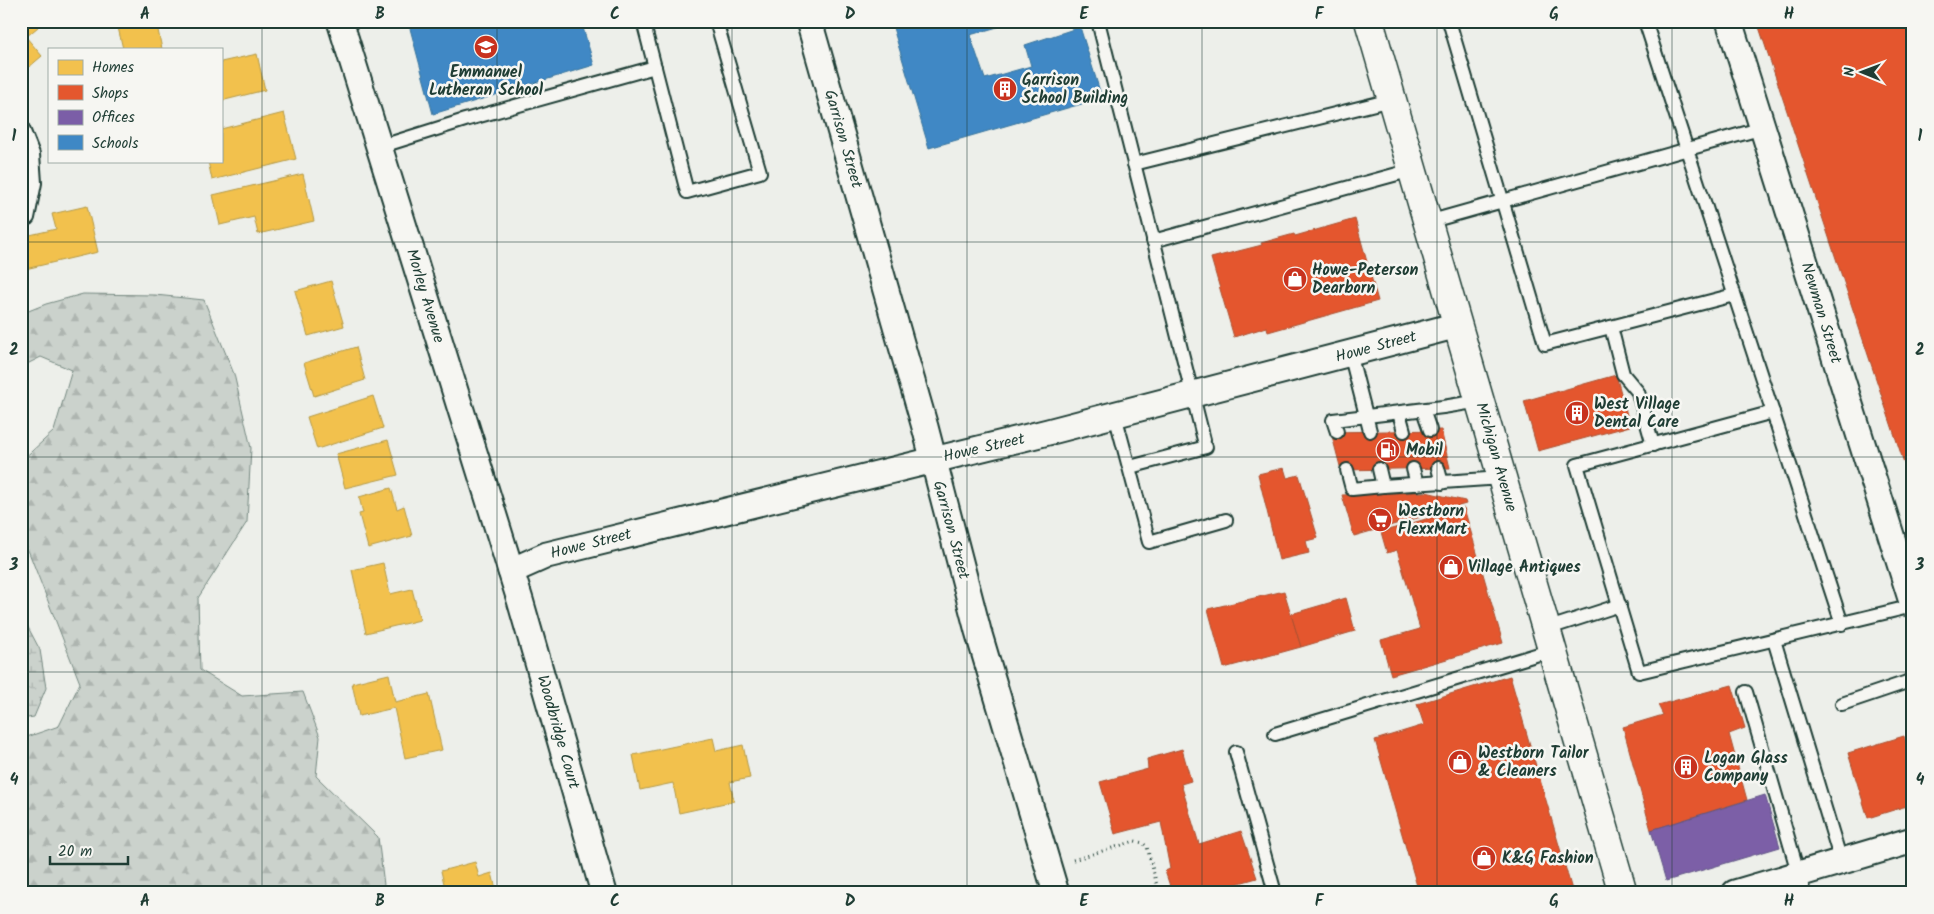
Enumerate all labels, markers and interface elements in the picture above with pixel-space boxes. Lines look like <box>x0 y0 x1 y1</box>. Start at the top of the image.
text: A <box>140 2 150 27</box>
text: B <box>375 2 385 27</box>
text: C <box>610 2 620 27</box>
text: D <box>845 2 856 27</box>
text: E <box>1080 2 1090 27</box>
text: F <box>1315 2 1325 27</box>
text: G <box>1549 2 1559 27</box>
text: H <box>1784 2 1794 27</box>
school or university icon: Emmanuel Lutheran School <box>473 34 499 60</box>
legend <box>48 48 222 162</box>
north arrow <box>1836 48 1886 98</box>
text: Homes <box>92 56 135 80</box>
place label: Emmanuel Lutheran School <box>429 60 544 103</box>
text: N <box>1839 67 1861 76</box>
place label: Garrison School Building <box>1022 68 1128 111</box>
building icon: Garrison School Building <box>992 76 1018 102</box>
text: Shops <box>92 82 129 106</box>
street label: Garrison Street <box>817 87 869 192</box>
text: Offices <box>92 106 135 130</box>
text: 1 <box>12 124 17 149</box>
text: 1 <box>1918 124 1923 149</box>
text: Schools <box>92 132 139 156</box>
street label: Morley Avenue <box>399 246 451 346</box>
place label: Howe-Peterson Dearborn <box>1312 258 1419 301</box>
street label: Newman Street <box>1794 259 1848 367</box>
shop icon: Howe-Peterson Dearborn <box>1282 266 1308 292</box>
street label: Howe Street <box>1333 324 1420 370</box>
text: 2 <box>9 338 19 363</box>
text: 2 <box>1915 338 1925 363</box>
place label: West Village Dental Care <box>1594 392 1680 435</box>
street label: Michigan Avenue <box>1468 399 1524 515</box>
building icon: West Village Dental Care <box>1564 400 1590 426</box>
street label: Howe Street <box>941 426 1028 470</box>
fuel station icon: Mobil <box>1375 437 1401 463</box>
place label: Mobil <box>1406 438 1444 463</box>
street label: Garrison Street <box>926 478 976 583</box>
place label: Westborn FlexxMart <box>1398 499 1468 542</box>
supermarket icon: Westborn FlexxMart <box>1367 507 1393 533</box>
street label: Howe Street <box>548 522 635 566</box>
text: 3 <box>9 553 19 578</box>
text: 3 <box>1915 553 1925 578</box>
shop icon: Village Antiques <box>1438 554 1464 580</box>
place label: Village Antiques <box>1468 555 1581 580</box>
street label: Woodbridge Court <box>530 672 586 793</box>
place label: Westborn Tailor & Cleaners <box>1478 741 1590 784</box>
place label: Logan Glass Company <box>1704 746 1788 789</box>
shop icon: Westborn Tailor & Cleaners <box>1447 749 1473 775</box>
building icon: Logan Glass Company <box>1673 754 1699 780</box>
text: 4 <box>10 768 19 793</box>
text: 4 <box>1916 768 1925 793</box>
scale bar <box>50 834 128 866</box>
text: 20 m <box>58 840 92 864</box>
shop icon: K&G Fashion <box>1471 845 1497 871</box>
place label: K&G Fashion <box>1502 846 1594 871</box>
text: A <box>140 889 150 914</box>
text: B <box>375 889 385 914</box>
text: C <box>610 889 620 914</box>
text: D <box>845 889 856 914</box>
text: E <box>1080 889 1090 914</box>
text: F <box>1315 889 1325 914</box>
text: G <box>1549 889 1559 914</box>
text: H <box>1784 889 1794 914</box>

